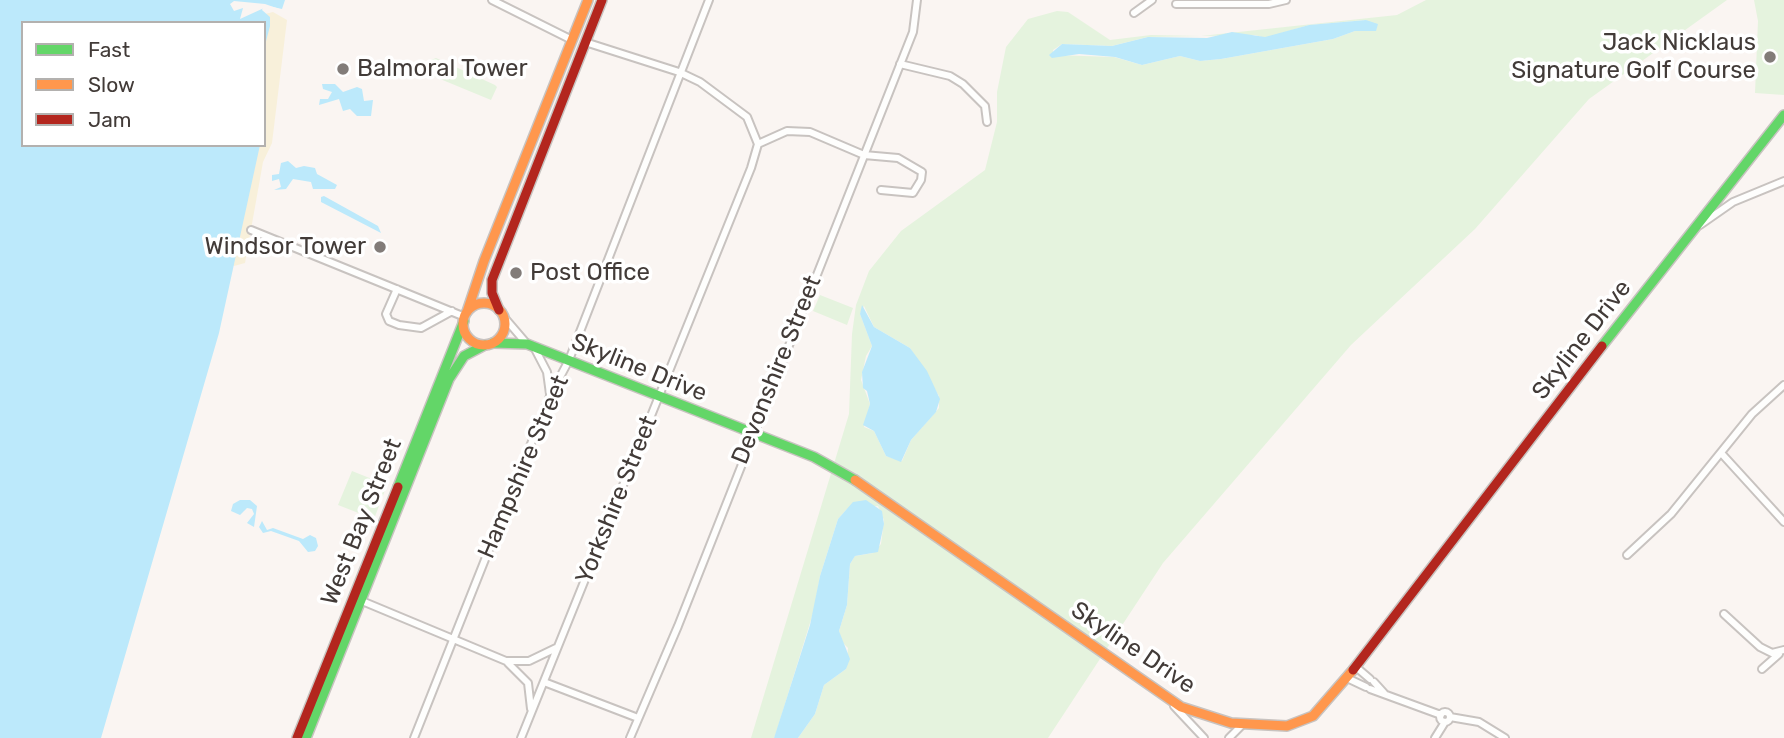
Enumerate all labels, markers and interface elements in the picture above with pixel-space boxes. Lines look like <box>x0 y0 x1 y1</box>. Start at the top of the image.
legend <box>21 21 266 147</box>
place label: Jack Nicklaus Signature Golf Course <box>1511 29 1756 85</box>
text: Fast <box>88 37 130 62</box>
marker: Jack Nicklaus Signature Golf Course <box>1762 49 1778 65</box>
place label: Balmoral Tower <box>357 55 528 83</box>
marker: Balmoral Tower <box>335 61 351 77</box>
text: Slow <box>88 72 135 97</box>
text: Jam <box>88 107 132 132</box>
place label: Windsor Tower <box>205 233 366 261</box>
marker: Windsor Tower <box>372 239 388 255</box>
place label: Post Office <box>530 259 650 287</box>
marker: Post Office <box>508 265 524 281</box>
street label: Devonshire Street <box>726 271 828 469</box>
street label: Skyline Drive <box>1526 274 1638 406</box>
street label: Skyline Drive <box>567 328 711 408</box>
street label: Hampshire Street <box>472 371 576 563</box>
street label: Yorkshire Street <box>570 412 664 588</box>
street label: West Bay Street <box>315 434 409 610</box>
street label: Skyline Drive <box>1065 596 1201 700</box>

